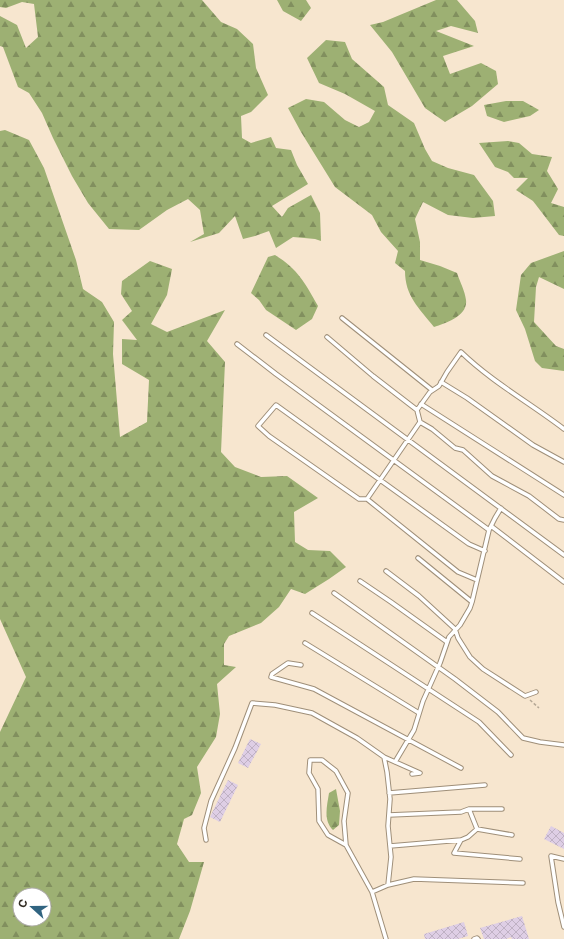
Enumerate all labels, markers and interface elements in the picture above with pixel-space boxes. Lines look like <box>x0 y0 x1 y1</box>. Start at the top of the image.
north arrow <box>12 887 52 927</box>
text: С <box>15 897 31 910</box>

